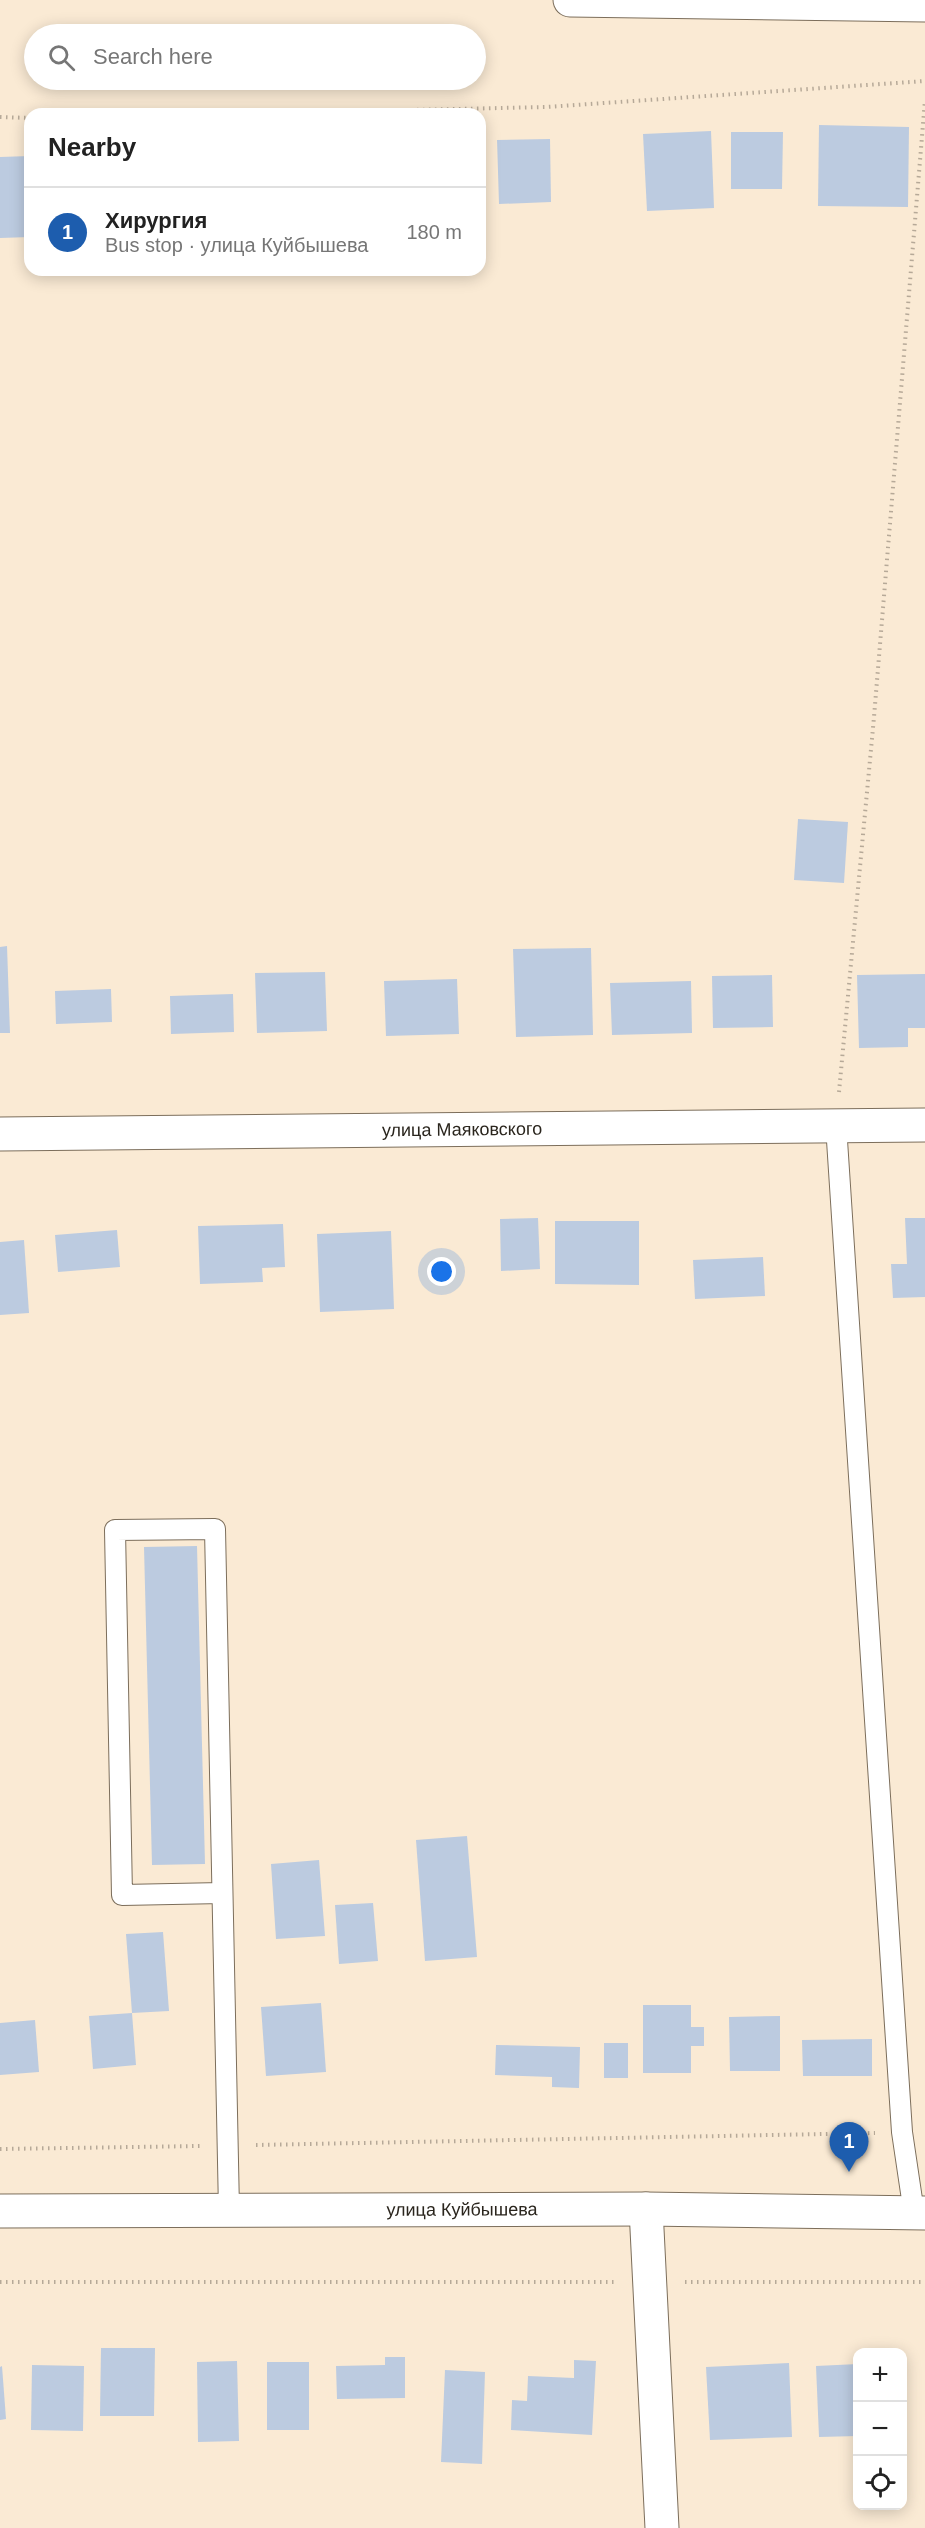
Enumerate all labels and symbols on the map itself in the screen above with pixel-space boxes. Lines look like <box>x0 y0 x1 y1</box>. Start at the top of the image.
street label: улица Маяковского <box>382 1119 542 1140</box>
your location <box>427 1257 456 1286</box>
pin: 1 <box>830 2122 868 2172</box>
street label: улица Куйбышева <box>386 2199 539 2220</box>

